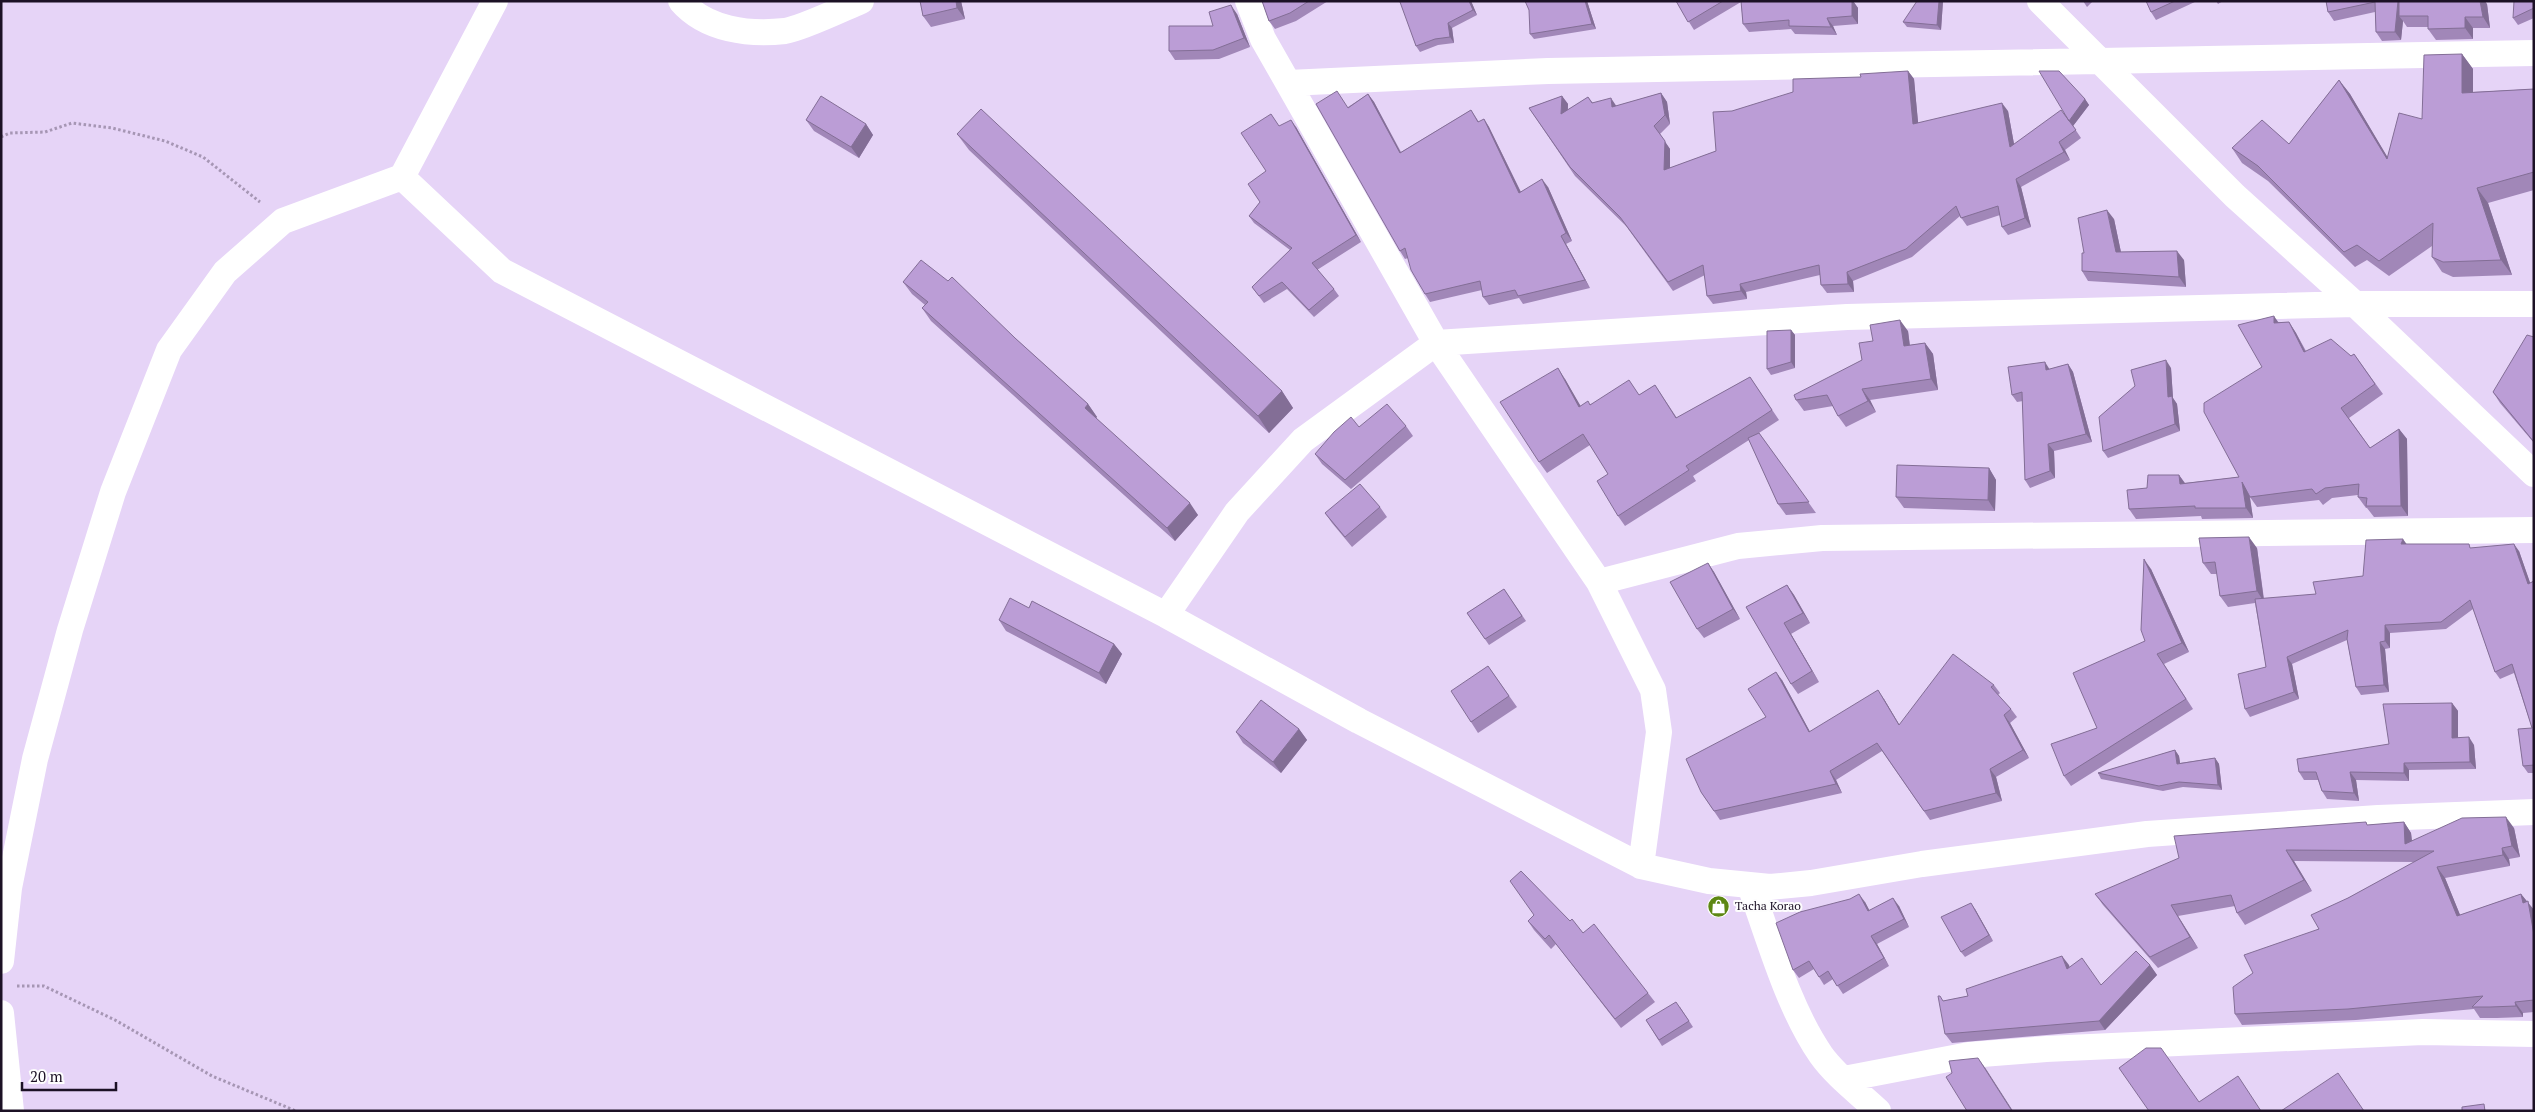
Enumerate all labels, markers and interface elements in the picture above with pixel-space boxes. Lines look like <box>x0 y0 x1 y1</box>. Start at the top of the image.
shop icon: Tacha Korao <box>1707 894 1731 918</box>
place label: Tacha Korao <box>1735 898 1801 913</box>
scale bar <box>22 1060 116 1092</box>
text: 20 m <box>30 1066 63 1086</box>

